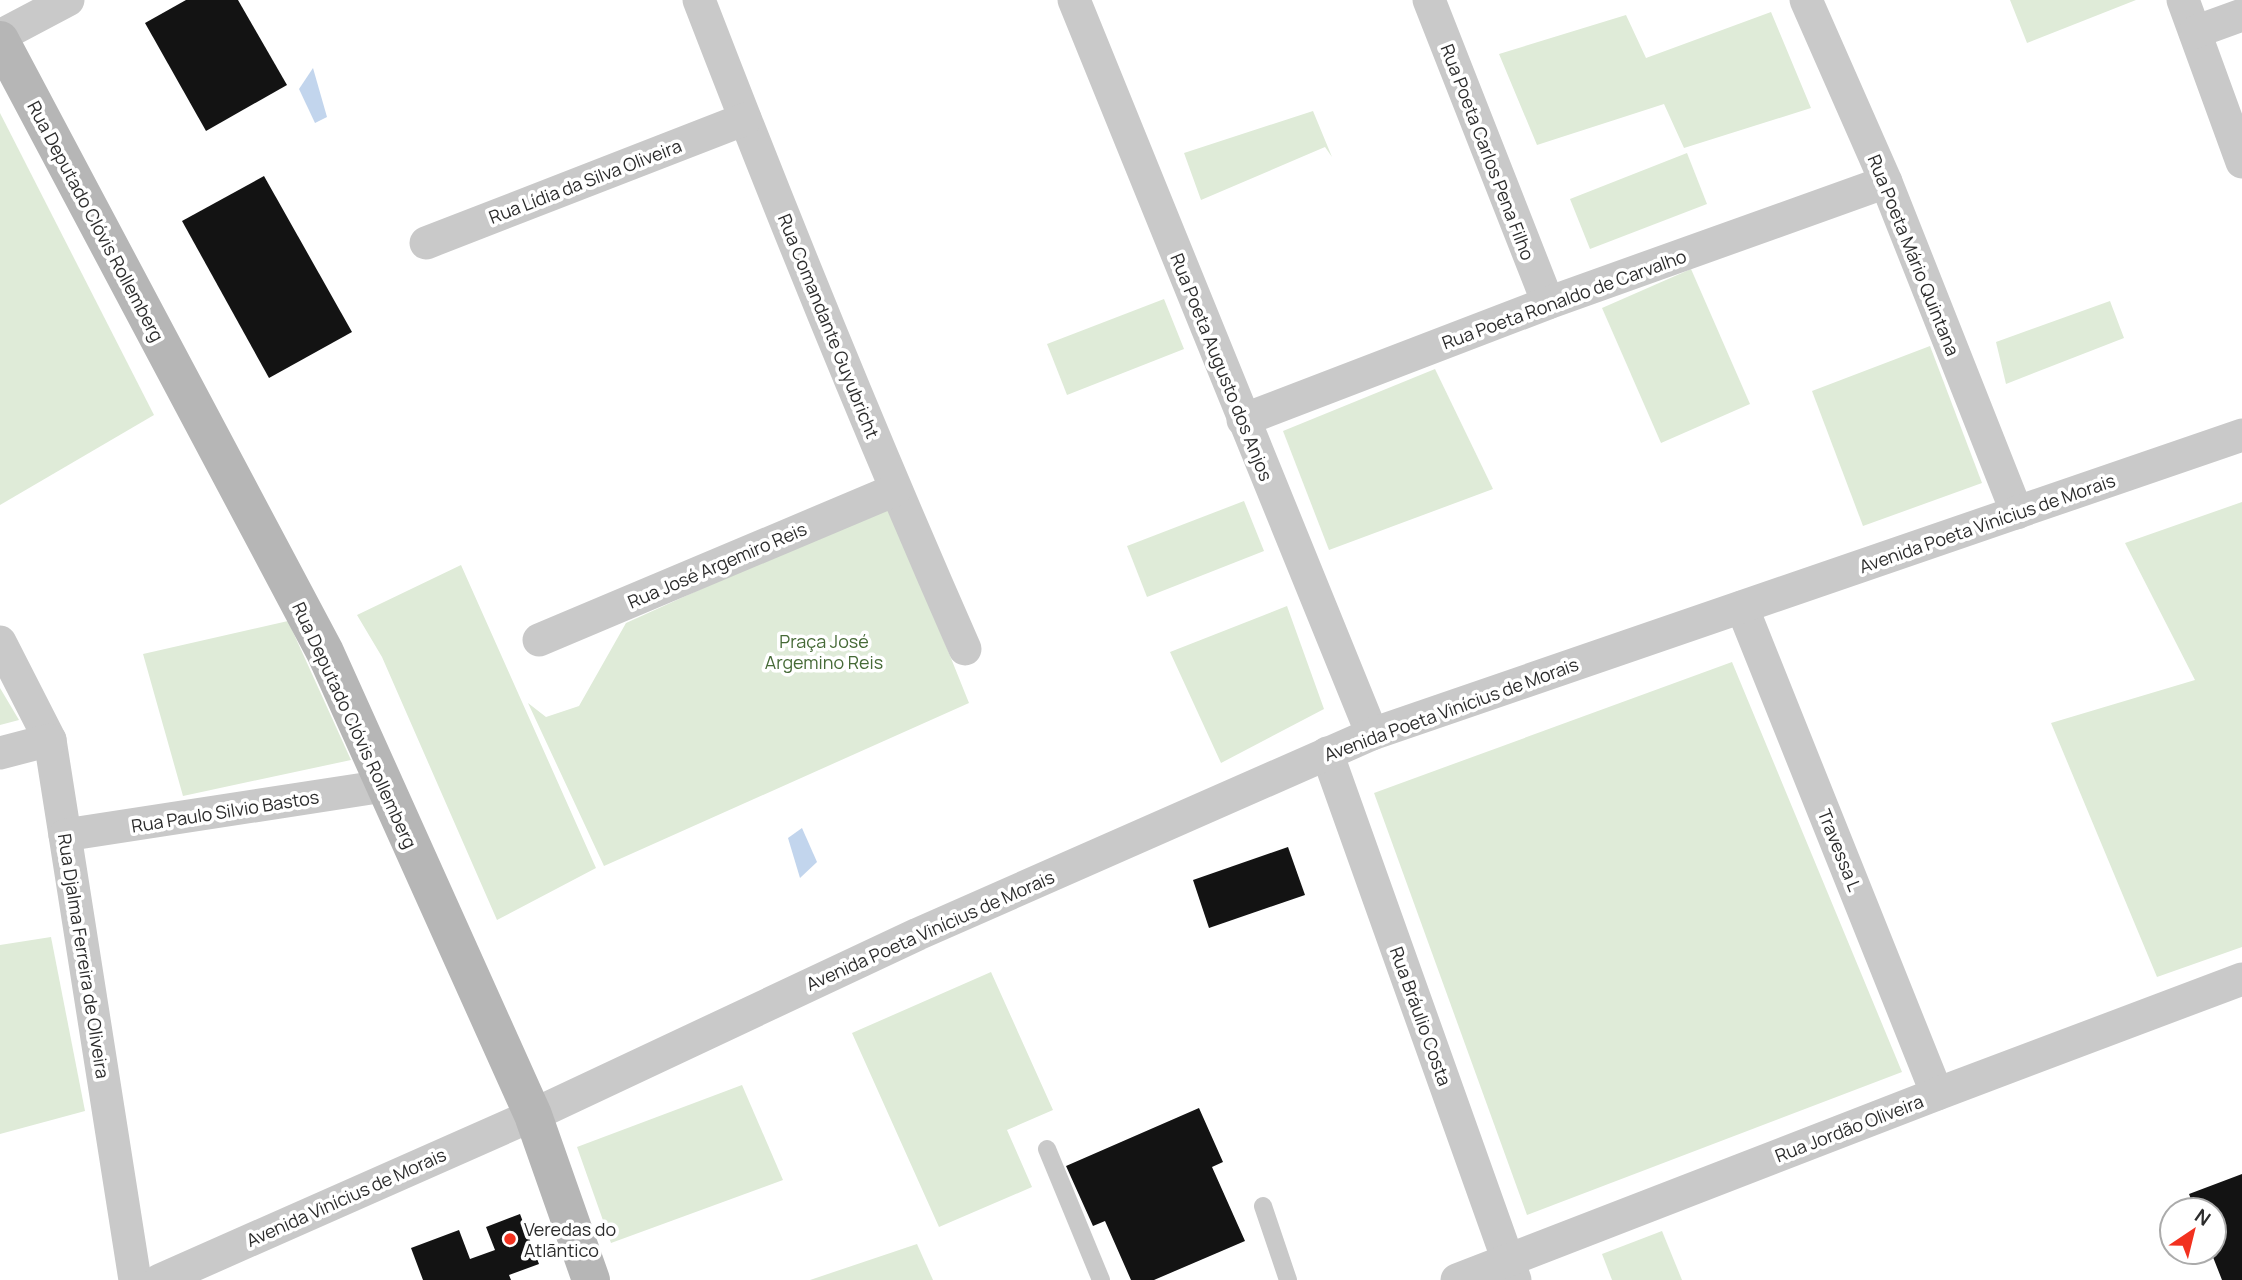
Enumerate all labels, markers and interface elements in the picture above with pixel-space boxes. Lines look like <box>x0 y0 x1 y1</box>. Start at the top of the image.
street label: Rua Poeta Carlos Pena Filho <box>1436 40 1540 264</box>
street label: Rua Deputado Clóvis Rollemberg <box>22 97 170 345</box>
street label: Rua Lídia da Silva Oliveira <box>485 133 685 229</box>
street label: Rua Poeta Mário Quintana <box>1863 151 1965 359</box>
street label: Rua Comandante Guyubricht <box>773 210 885 442</box>
street label: Rua Poeta Ronaldo de Carvalho <box>1438 244 1690 354</box>
street label: Rua Poeta Augusto dos Anjos <box>1165 250 1279 484</box>
street label: Avenida Poeta Vinícius de Morais <box>1856 468 2118 578</box>
street label: Rua José Argemiro Reis <box>624 516 810 614</box>
street label: Rua Deputado Clóvis Rollemberg <box>287 598 423 852</box>
park label: Praça José Argemino Reis <box>765 629 883 674</box>
street label: Avenida Poeta Vinícius de Morais <box>1320 652 1582 766</box>
street label: Rua Paulo Silvio Bastos <box>129 784 321 838</box>
street label: Travessa L <box>1813 805 1867 895</box>
street label: Rua Djalma Ferreira de Oliveira <box>53 832 115 1080</box>
street label: Avenida Poeta Vinícius de Morais <box>802 864 1058 996</box>
street label: Rua Bráulio Costa <box>1385 943 1457 1089</box>
street label: Rua Jordão Oliveira <box>1771 1089 1927 1167</box>
street label: Avenida Vinícius de Morais <box>242 1142 450 1252</box>
north arrow <box>2158 1196 2228 1266</box>
text: N <box>2190 1203 2216 1232</box>
place label: Veredas do Atlãntico <box>524 1217 616 1262</box>
marker: Veredas do Atlãntico <box>502 1231 518 1247</box>

